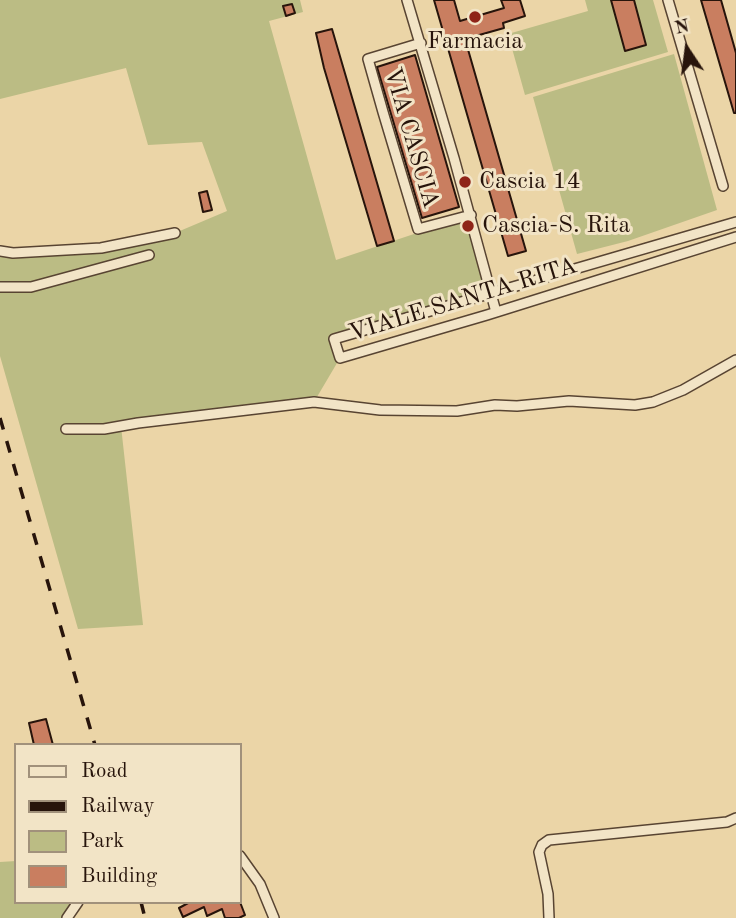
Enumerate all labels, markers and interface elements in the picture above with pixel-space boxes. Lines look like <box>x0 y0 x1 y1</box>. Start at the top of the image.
marker: Farmacia <box>467 9 483 25</box>
north arrow <box>652 14 722 84</box>
text: N <box>673 17 691 39</box>
place label: Farmacia <box>427 28 523 56</box>
street label: VIA CASCIA <box>377 64 445 212</box>
place label: Cascia 14 <box>479 168 581 196</box>
marker: Cascia 14 <box>457 174 473 190</box>
place label: Cascia-S. Rita <box>482 212 630 240</box>
marker: Cascia-S. Rita <box>460 218 476 234</box>
street label: VIALE SANTA RITA <box>345 252 581 348</box>
legend <box>14 743 242 904</box>
text: Road <box>81 761 128 782</box>
text: Railway <box>81 796 155 817</box>
text: Park <box>81 831 124 852</box>
text: Building <box>81 866 157 887</box>

